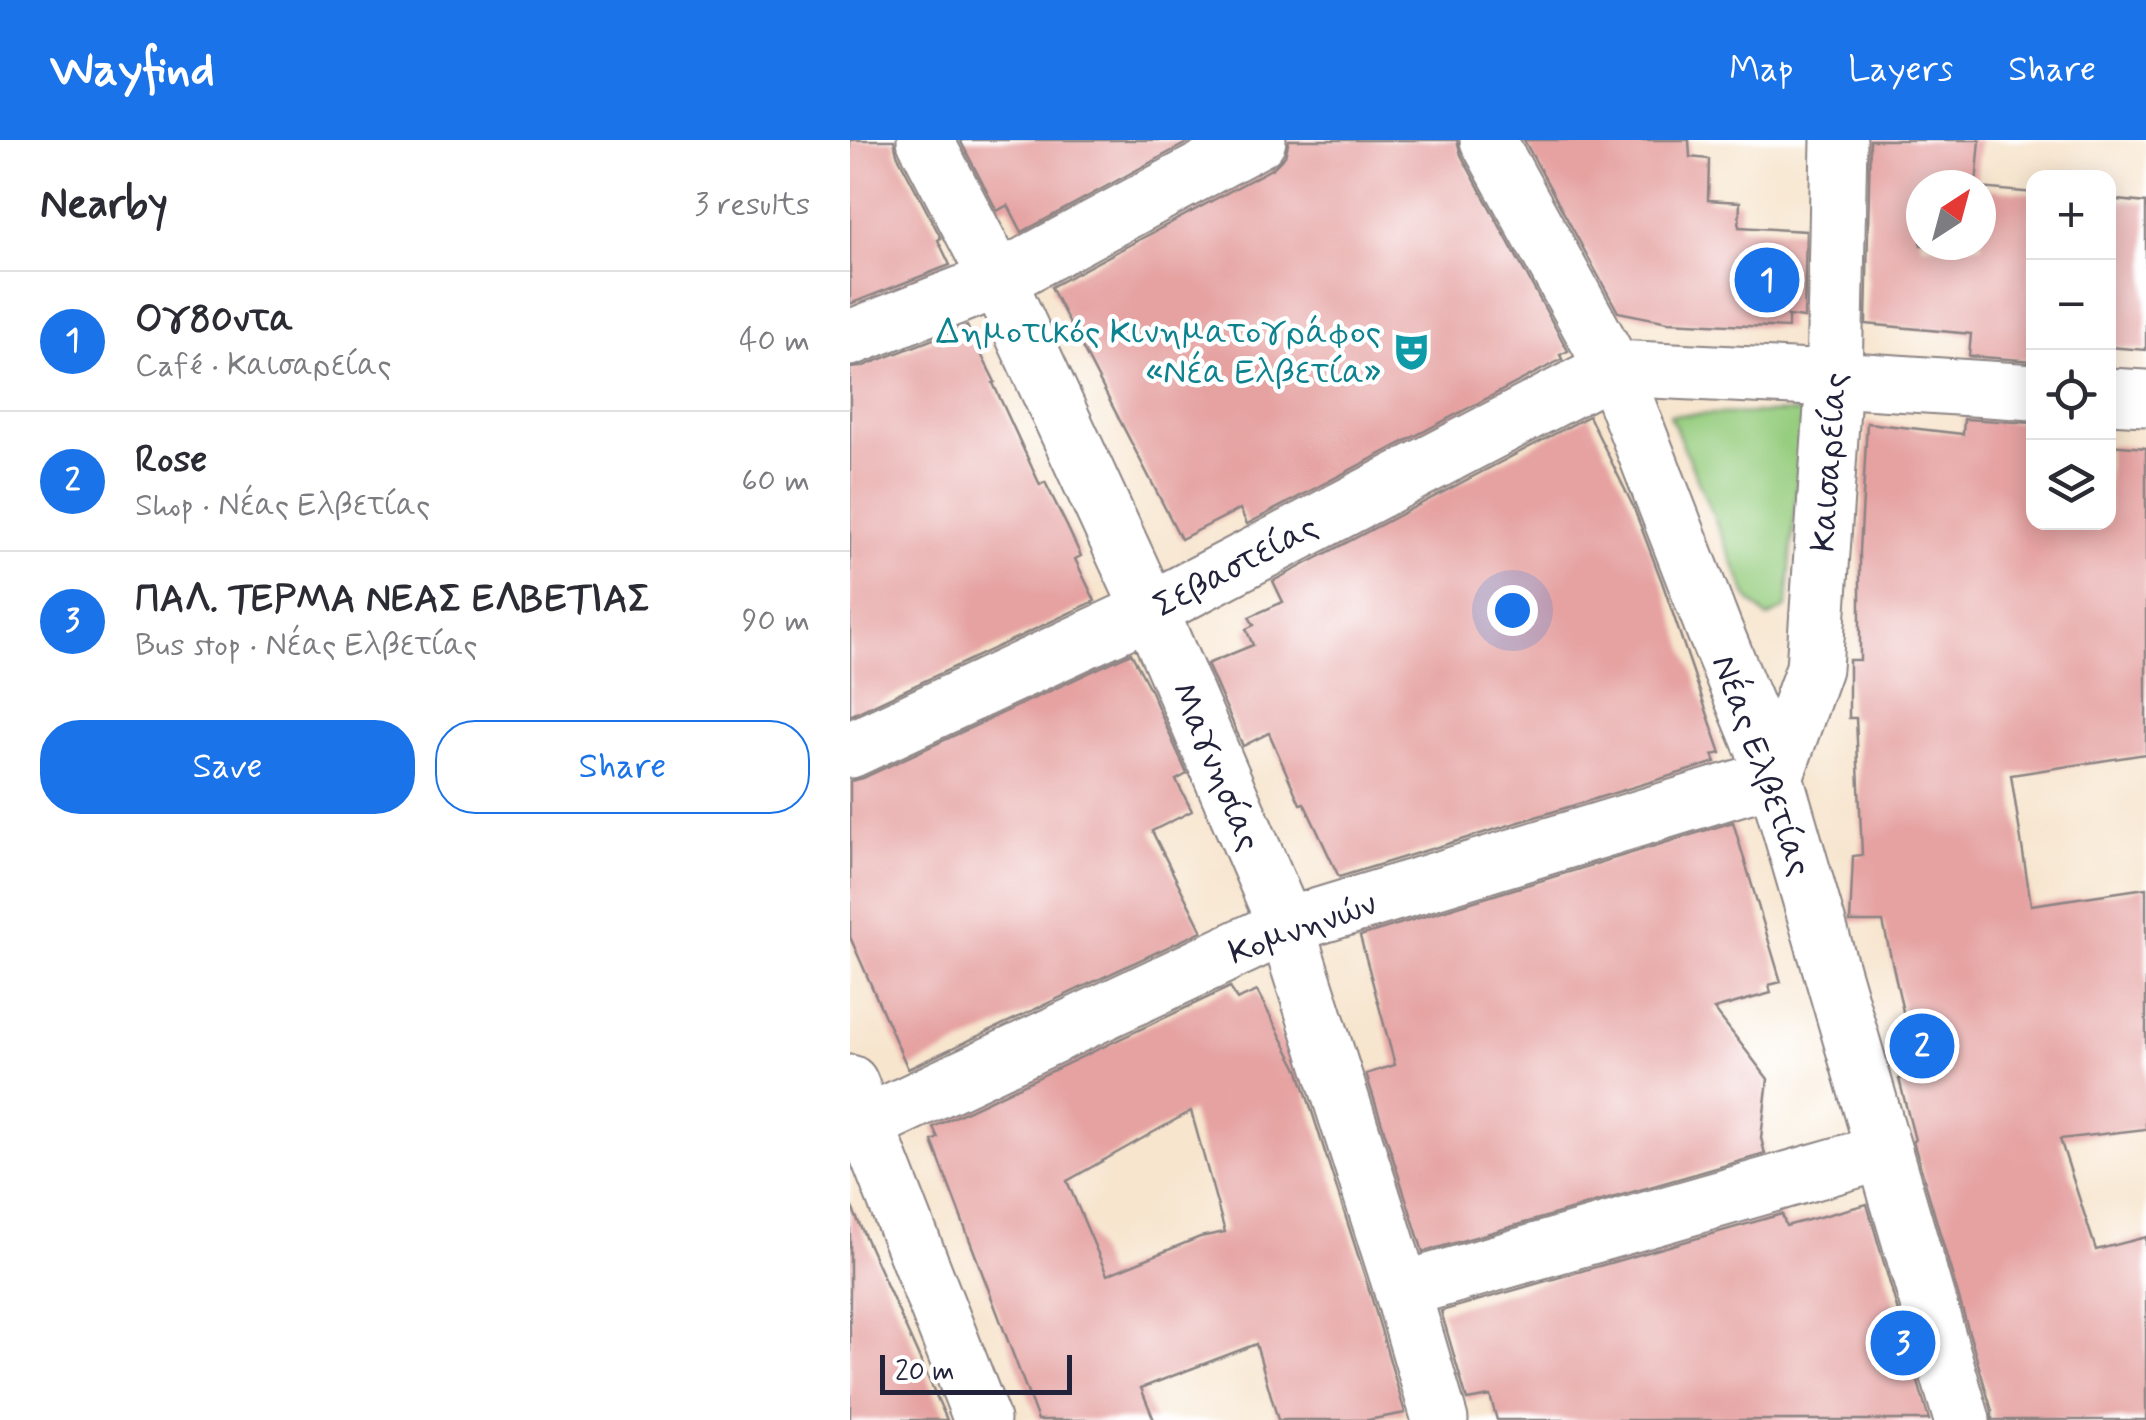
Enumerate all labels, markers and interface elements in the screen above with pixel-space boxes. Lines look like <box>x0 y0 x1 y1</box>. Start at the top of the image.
text: Wayfind <box>50 39 215 102</box>
text: Map <box>1729 47 1793 93</box>
text: Layers <box>1848 47 1953 93</box>
text: Share <box>2008 47 2096 93</box>
north arrow <box>1906 170 1996 260</box>
map controls <box>2026 170 2116 530</box>
button: + <box>2026 170 2116 260</box>
text: Nearby <box>40 178 168 233</box>
text: 3 results <box>694 184 810 226</box>
pin: 1 <box>1734 242 1800 318</box>
button: − <box>2026 260 2116 350</box>
text: Ογ80ντα <box>135 296 294 345</box>
place label: Δημοτικός Κινηματογράφος «Νέα Ελβετία» <box>936 310 1381 396</box>
text: 1 <box>65 320 80 362</box>
text: 40 m <box>739 320 810 362</box>
theatre icon: Δημοτικός Κινηματογράφος «Νέα Ελβετία» <box>1390 330 1432 372</box>
text: Café · Καισαρείας <box>135 345 392 387</box>
button: locate <box>2026 350 2116 440</box>
street label: Καισαρείας <box>1801 371 1859 553</box>
text: Rose <box>135 436 208 485</box>
button: layers <box>2026 440 2116 530</box>
text: 2 <box>65 460 80 502</box>
text: 60 m <box>741 460 810 502</box>
text: Shop · Νέας Ελβετίας <box>135 485 430 527</box>
street label: Σεβαστείας <box>1146 504 1326 629</box>
text: ΠΑΛ. ΤΕΡΜΑ ΝΕΑΣ ΕΛΒΕΤΙΑΣ <box>135 576 651 625</box>
your location <box>1487 585 1538 636</box>
text: 3 <box>65 600 80 642</box>
text: 90 m <box>742 600 810 642</box>
text: Bus stop · Νέας Ελβετίας <box>135 625 478 667</box>
street label: Νέας Ελβετίας <box>1700 649 1822 882</box>
street label: Μαγνησίας <box>1159 675 1271 858</box>
button: Save <box>40 720 415 814</box>
button: Share <box>435 720 810 814</box>
street label: Κομνηνών <box>1223 881 1383 977</box>
pin: 2 <box>1890 1008 1954 1084</box>
pin: 3 <box>1870 1306 1936 1380</box>
scale bar <box>880 1350 1072 1394</box>
text: 20 m <box>895 1354 955 1391</box>

